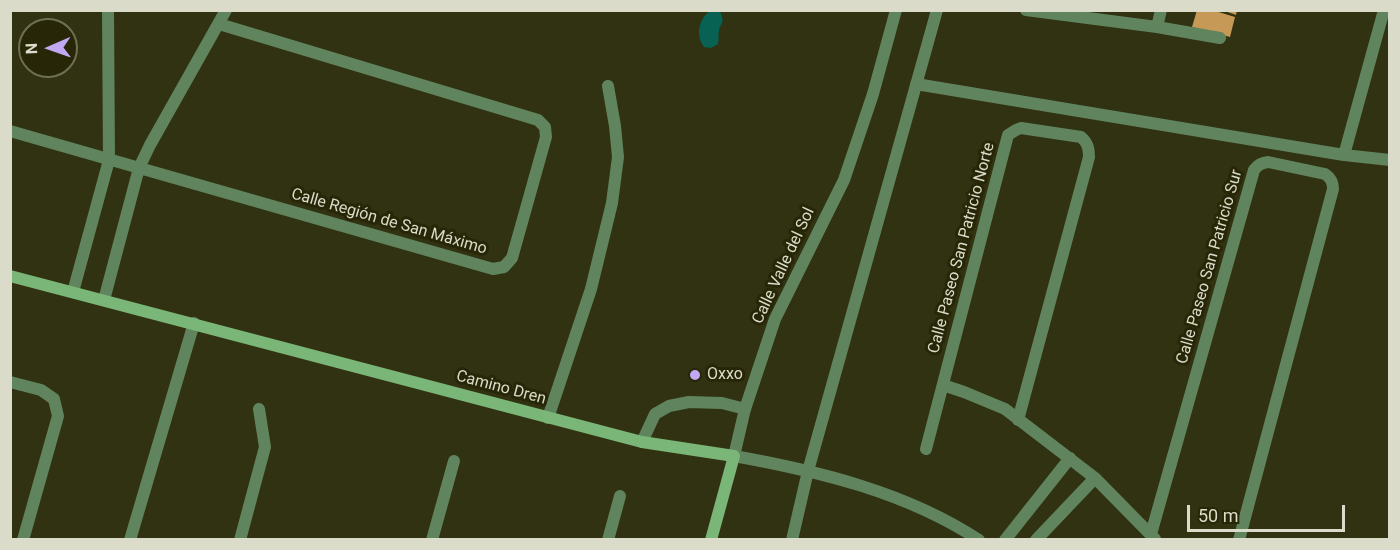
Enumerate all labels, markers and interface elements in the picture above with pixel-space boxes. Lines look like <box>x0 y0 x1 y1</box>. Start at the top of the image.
north arrow <box>18 18 78 78</box>
text: N <box>22 43 41 55</box>
street label: Calle Paseo San Patricio Norte <box>925 140 999 356</box>
street label: Calle Paseo San Patricio Sur <box>1173 168 1247 366</box>
street label: Calle Región de San Máximo <box>289 185 489 259</box>
street label: Calle Valle del Sol <box>749 205 819 327</box>
place label: Oxxo <box>707 365 743 385</box>
street label: Camino Dren <box>454 367 548 409</box>
marker: Oxxo <box>688 368 702 382</box>
scale bar <box>1190 493 1348 531</box>
text: 50 m <box>1198 505 1238 526</box>

